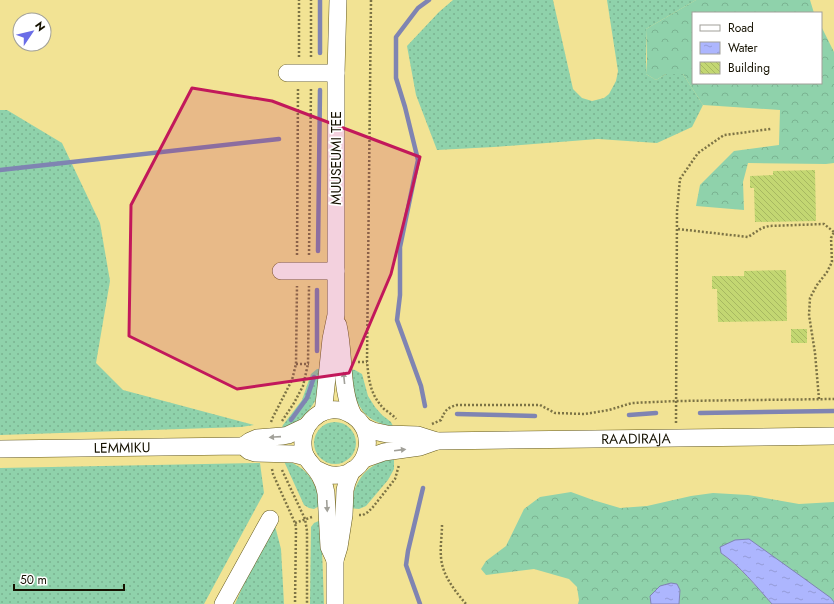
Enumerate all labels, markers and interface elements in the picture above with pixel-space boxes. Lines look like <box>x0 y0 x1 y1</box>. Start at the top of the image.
north arrow <box>12 12 52 52</box>
legend <box>692 12 822 84</box>
text: N <box>31 18 49 34</box>
text: Road <box>728 19 754 37</box>
text: Water <box>728 39 759 57</box>
text: Building <box>728 59 770 77</box>
street label: MUUSEUMI TEE <box>326 111 346 205</box>
one-way arrow <box>341 372 347 384</box>
street label: RAADIRAJA <box>601 428 671 449</box>
one-way arrow <box>269 434 281 441</box>
street label: LEMMIKU <box>93 437 151 458</box>
one-way arrow <box>394 446 406 453</box>
one-way arrow <box>323 500 330 512</box>
scale bar <box>14 566 124 592</box>
text: 50 m <box>20 571 47 589</box>

